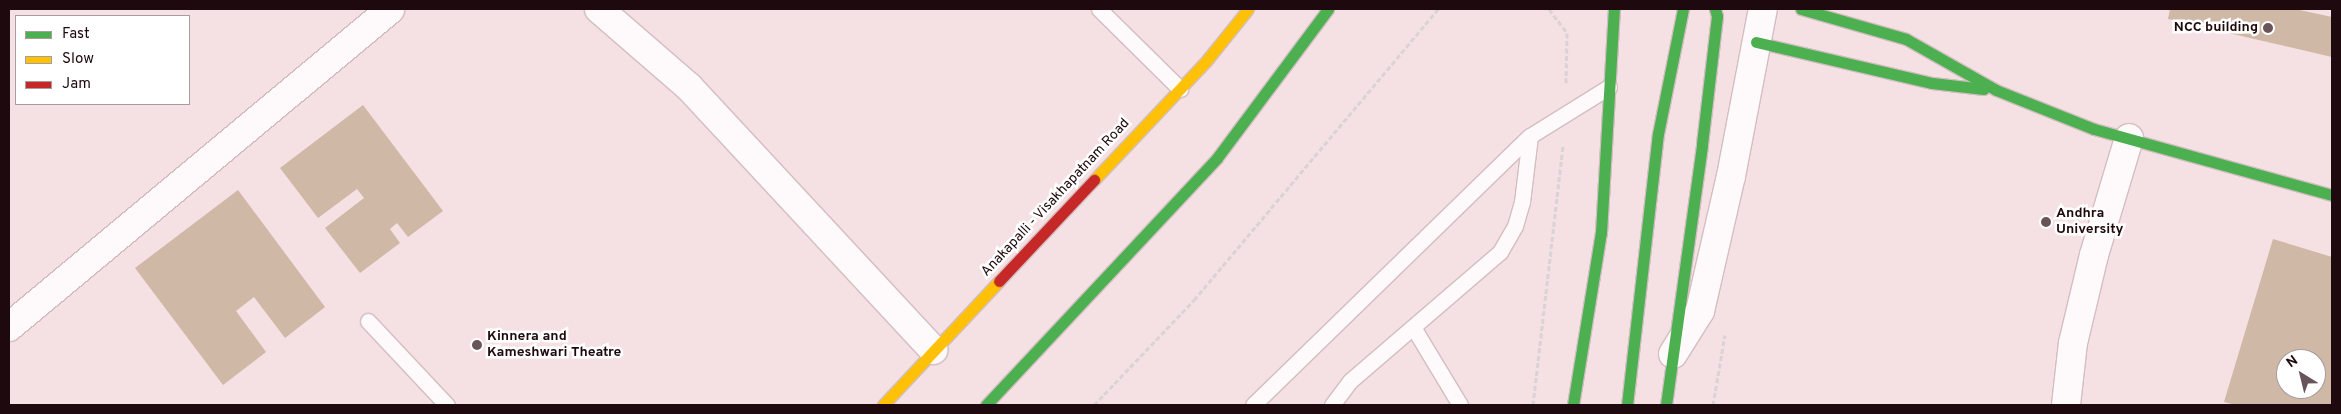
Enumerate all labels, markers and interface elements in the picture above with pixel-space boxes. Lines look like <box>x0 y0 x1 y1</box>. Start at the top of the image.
legend <box>15 15 190 105</box>
place label: NCC building <box>2174 20 2258 36</box>
marker: NCC building <box>2262 22 2274 34</box>
text: Fast <box>62 25 90 44</box>
text: Slow <box>62 50 94 69</box>
text: Jam <box>62 75 91 94</box>
street label: Anakapalli - Visakhapatnam Road <box>978 115 1134 281</box>
place label: Andhra University <box>2056 206 2123 238</box>
marker: Andhra University <box>2040 216 2052 228</box>
place label: Kinnera and Kameshwari Theatre <box>487 329 621 362</box>
marker: Kinnera and Kameshwari Theatre <box>471 339 483 351</box>
north arrow <box>2276 349 2326 399</box>
text: N <box>2283 352 2302 372</box>

